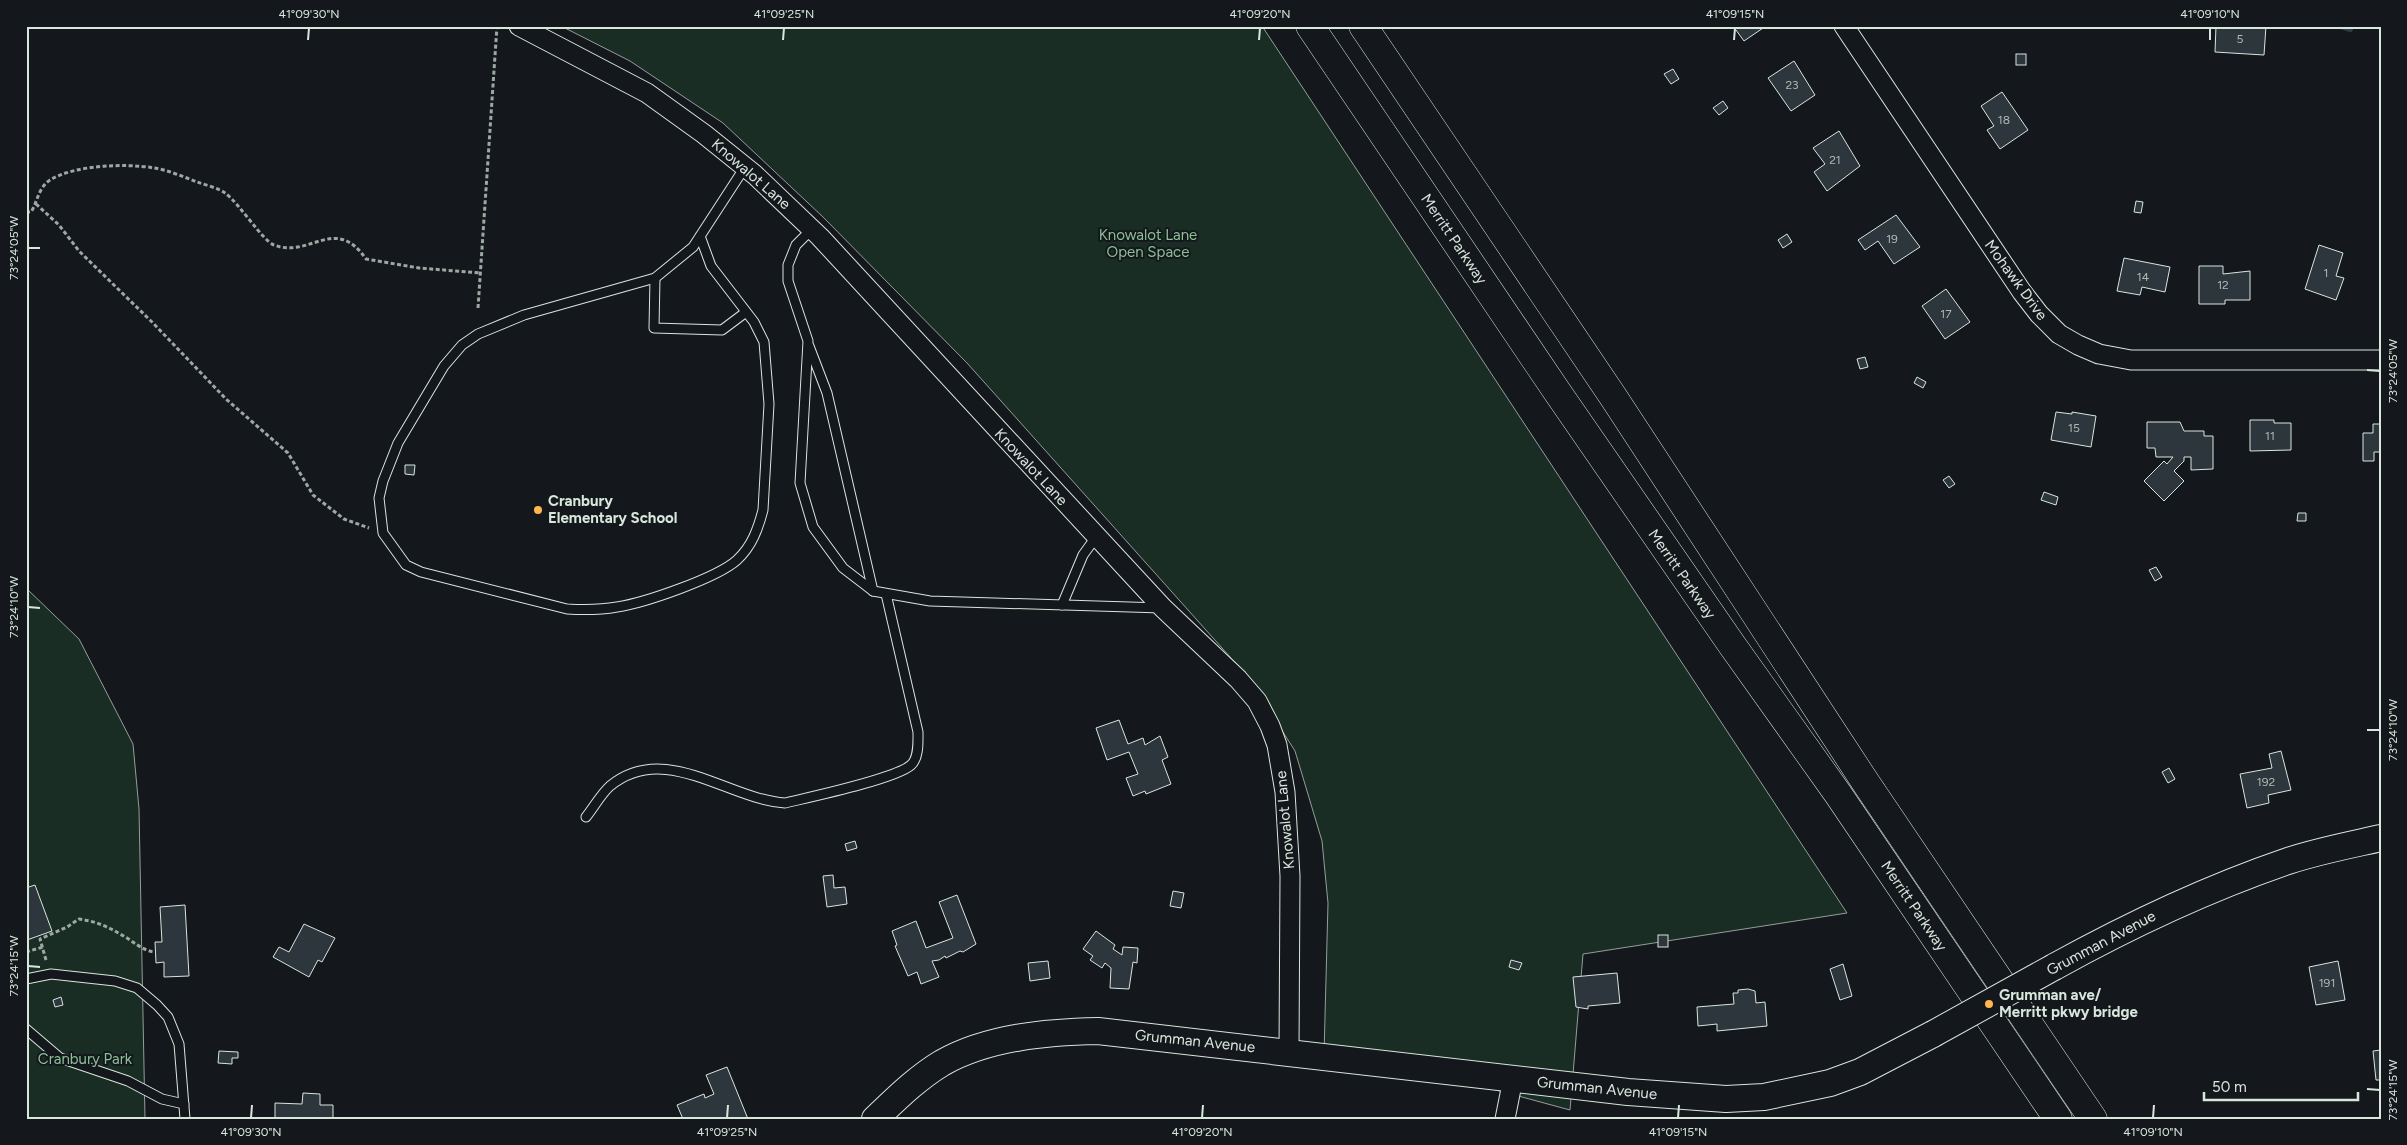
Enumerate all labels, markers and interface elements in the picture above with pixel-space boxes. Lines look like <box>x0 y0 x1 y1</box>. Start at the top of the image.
text: 41°09'30"N <box>278 7 340 21</box>
text: 41°09'25"N <box>754 7 814 21</box>
text: 41°09'20"N <box>1229 7 1291 21</box>
text: 41°09'15"N <box>1706 7 1764 21</box>
text: 41°09'10"N <box>2180 7 2240 21</box>
house number: 5 <box>2237 32 2244 46</box>
house number: 23 <box>1785 78 1799 92</box>
house number: 18 <box>1998 113 2010 127</box>
street label: Knowalot Lane <box>708 135 794 213</box>
house number: 21 <box>1829 153 1841 167</box>
street label: Merritt Parkway <box>1417 190 1491 288</box>
text: 73°24'05"W <box>7 216 21 280</box>
park label: Knowalot Lane Open Space <box>1099 226 1197 261</box>
house number: 19 <box>1886 232 1898 246</box>
street label: Mohawk Drive <box>1981 236 2051 324</box>
house number: 1 <box>2324 266 2328 280</box>
house number: 14 <box>2137 270 2150 284</box>
house number: 12 <box>2217 278 2229 292</box>
house number: 17 <box>1940 307 1952 321</box>
text: 73°24'05"W <box>2386 339 2400 403</box>
house number: 15 <box>2068 421 2080 435</box>
street label: Knowalot Lane <box>991 425 1071 509</box>
house number: 11 <box>2265 429 2275 443</box>
place label: Cranbury Elementary School <box>548 492 678 527</box>
marker: Cranbury Elementary School <box>532 504 544 516</box>
street label: Merritt Parkway <box>1644 526 1720 622</box>
text: 73°24'10"W <box>7 576 21 638</box>
text: 73°24'10"W <box>2386 699 2400 761</box>
street label: Knowalot Lane <box>1272 770 1298 870</box>
house number: 192 <box>2257 775 2275 789</box>
street label: Merritt Parkway <box>1877 857 1951 955</box>
street label: Grumman Avenue <box>2043 907 2159 979</box>
text: 73°24'15"W <box>7 935 21 997</box>
house number: 191 <box>2319 976 2335 990</box>
place label: Grumman ave/ Merritt pkwy bridge <box>1999 986 2138 1021</box>
marker: Grumman ave/ Merritt pkwy bridge <box>1983 998 1995 1010</box>
street label: Grumman Avenue <box>1134 1026 1256 1056</box>
park label: Cranbury Park <box>38 1050 133 1068</box>
text: 73°24'15"W <box>2386 1059 2400 1121</box>
scale bar <box>2204 1070 2358 1102</box>
street label: Grumman Avenue <box>1536 1073 1658 1103</box>
text: 50 m <box>2212 1078 2247 1096</box>
text: 41°09'30"N <box>220 1125 282 1139</box>
text: 41°09'25"N <box>697 1125 757 1139</box>
text: 41°09'20"N <box>1171 1125 1233 1139</box>
text: 41°09'15"N <box>1649 1125 1707 1139</box>
text: 41°09'10"N <box>2123 1125 2183 1139</box>

